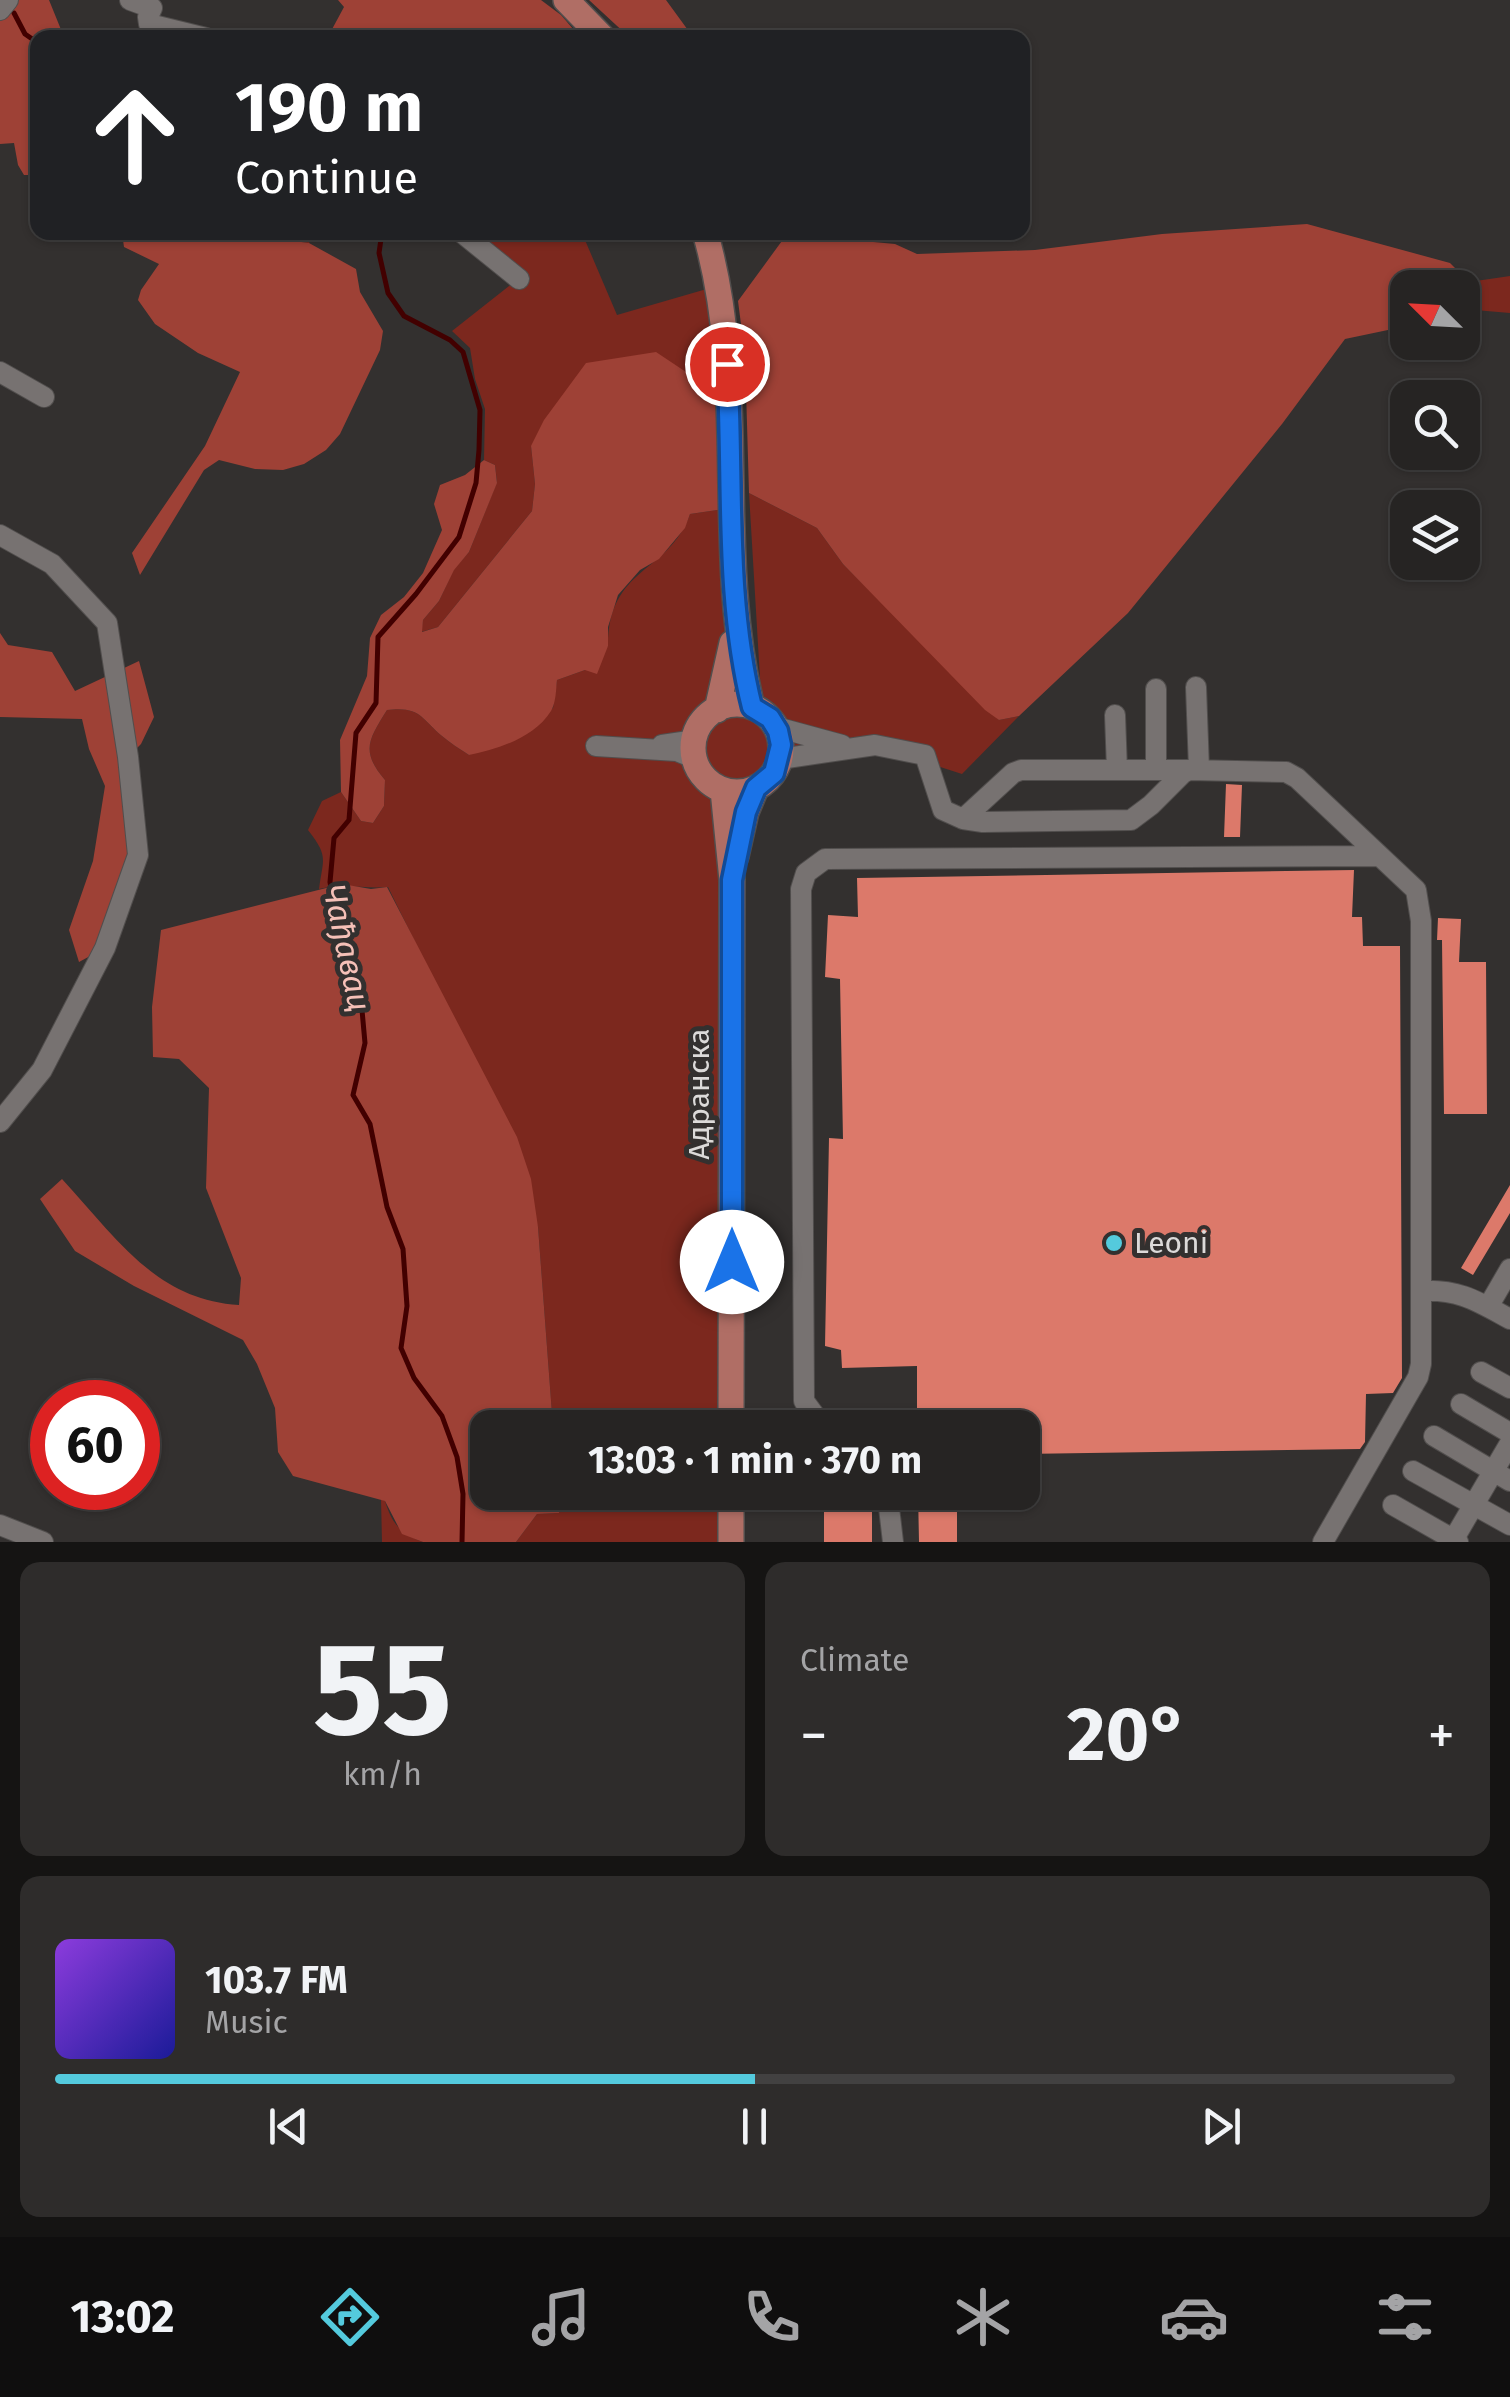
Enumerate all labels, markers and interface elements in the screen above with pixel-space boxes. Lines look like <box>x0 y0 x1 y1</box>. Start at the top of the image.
text: 190 m <box>235 66 423 150</box>
icon: ahead <box>70 70 200 200</box>
text: Continue <box>235 151 418 205</box>
north arrow <box>1390 270 1480 360</box>
map controls <box>1390 270 1480 580</box>
pin <box>685 322 770 407</box>
icon: arrive <box>700 337 755 392</box>
button: search <box>1390 380 1480 470</box>
button: layers <box>1390 490 1480 580</box>
water label: Чађавац <box>315 881 379 1015</box>
street label: Адранска <box>681 1028 717 1160</box>
position arrow <box>680 1210 784 1314</box>
place label: Leoni <box>1134 1225 1208 1261</box>
marker: Leoni <box>1103 1232 1125 1254</box>
speed limit sign: 60 <box>30 1380 160 1510</box>
text: 13:03 · 1 min · 370 m <box>588 1437 922 1483</box>
text: 55 <box>313 1612 452 1768</box>
text: Climate <box>800 1641 909 1679</box>
text: 20° <box>1067 1690 1188 1780</box>
text: − <box>800 1703 828 1769</box>
text: + <box>1428 1703 1455 1769</box>
text: km/h <box>343 1755 422 1793</box>
text: 103.7 FM <box>205 1957 348 2003</box>
text: Music <box>205 2003 288 2041</box>
icon: previous <box>261 2099 316 2154</box>
icon: pause <box>727 2099 782 2154</box>
icon: next <box>1194 2099 1249 2154</box>
icon: directions <box>315 2282 385 2352</box>
icon: music <box>526 2282 596 2352</box>
icon: phone <box>737 2282 807 2352</box>
icon: climate <box>948 2282 1018 2352</box>
icon: car <box>1159 2282 1229 2352</box>
icon: filters <box>1370 2282 1440 2352</box>
text: 13:02 <box>70 2290 175 2344</box>

